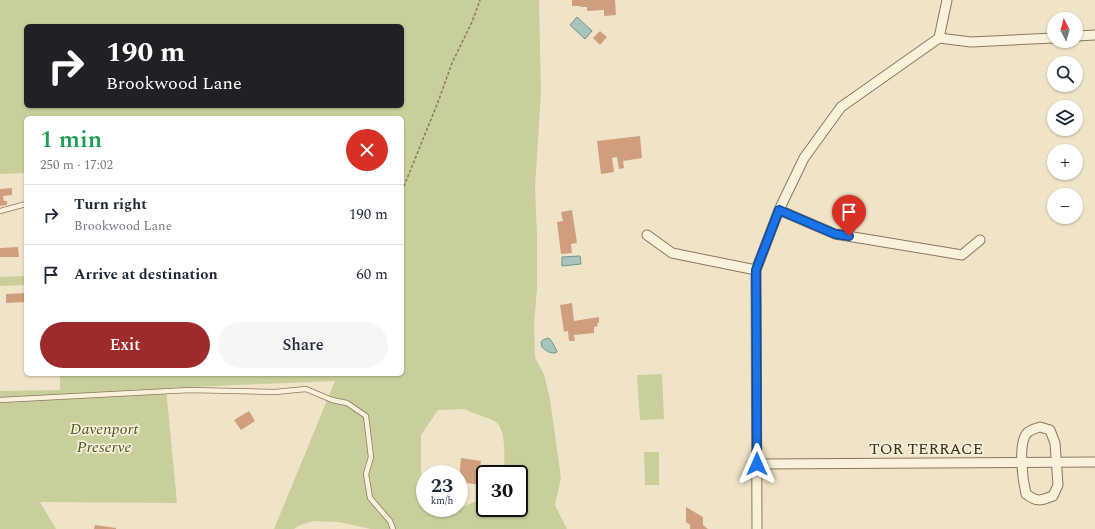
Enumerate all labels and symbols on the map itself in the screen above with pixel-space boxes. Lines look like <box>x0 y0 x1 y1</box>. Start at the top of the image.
north arrow <box>1047 12 1083 48</box>
pin <box>832 195 866 236</box>
park label: Davenport Preserve <box>70 417 139 459</box>
street label: TOR TERRACE <box>869 437 983 461</box>
position arrow <box>736 443 778 485</box>
speed limit sign: 30 <box>476 465 528 517</box>

